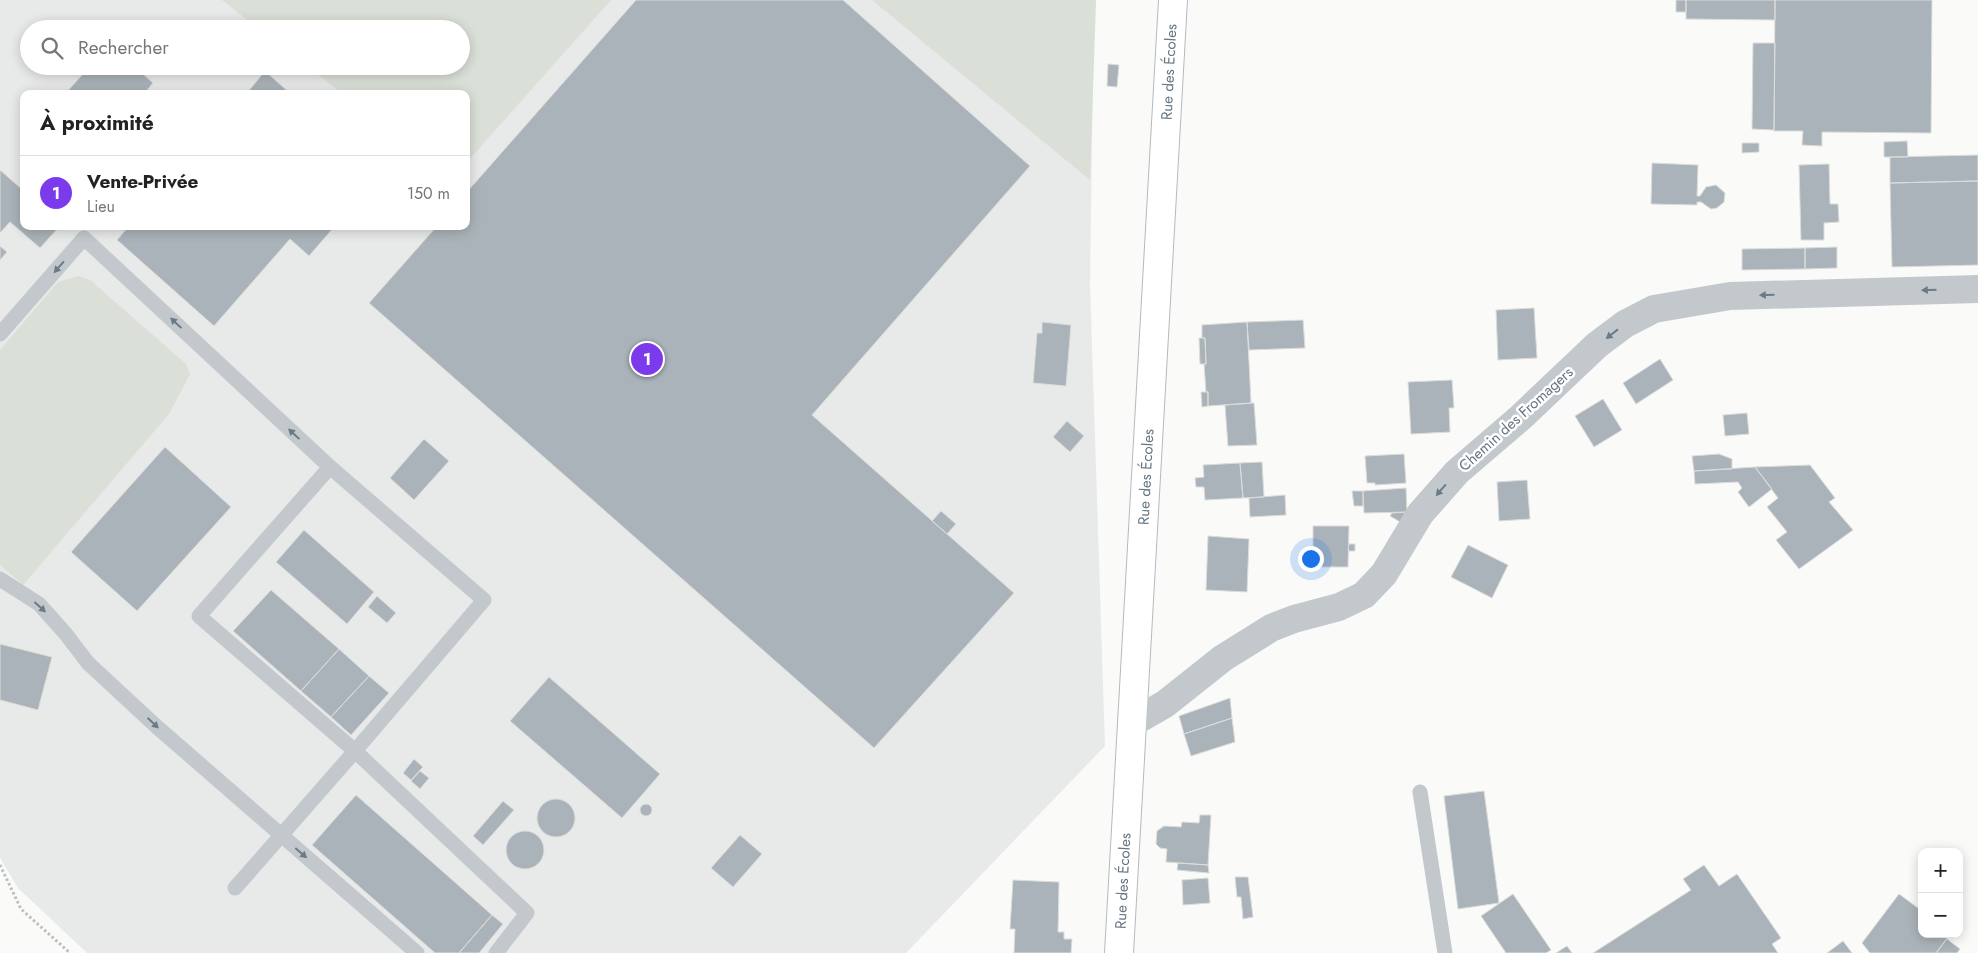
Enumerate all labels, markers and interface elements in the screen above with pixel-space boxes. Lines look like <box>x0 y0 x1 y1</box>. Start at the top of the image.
search box <box>20 20 470 75</box>
street label: Rue des Écoles <box>1155 23 1183 121</box>
icon: search <box>38 34 66 62</box>
text: Rechercher <box>78 34 169 61</box>
text: À proximité <box>40 108 154 138</box>
text: Vente-Privée <box>87 168 198 195</box>
text: 1 <box>52 182 60 205</box>
text: 150 m <box>407 182 450 205</box>
text: Lieu <box>87 195 115 218</box>
one-way arrow <box>53 260 65 272</box>
one-way arrow <box>1921 286 1937 294</box>
one-way arrow <box>1759 291 1775 299</box>
one-way arrow <box>170 317 182 329</box>
one-way arrow <box>1606 328 1619 339</box>
pin: 1 <box>631 340 663 378</box>
street label: Chemin des Fromagers <box>1454 362 1578 476</box>
one-way arrow <box>289 428 301 440</box>
street label: Rue des Écoles <box>1132 428 1160 526</box>
one-way arrow <box>1435 484 1447 496</box>
your location <box>1298 546 1324 572</box>
one-way arrow <box>34 601 46 612</box>
one-way arrow <box>146 717 158 729</box>
street label: Rue des Écoles <box>1109 832 1137 930</box>
one-way arrow <box>295 847 307 859</box>
map controls <box>1918 848 1963 938</box>
button: + <box>1918 848 1963 893</box>
button: − <box>1918 893 1963 938</box>

